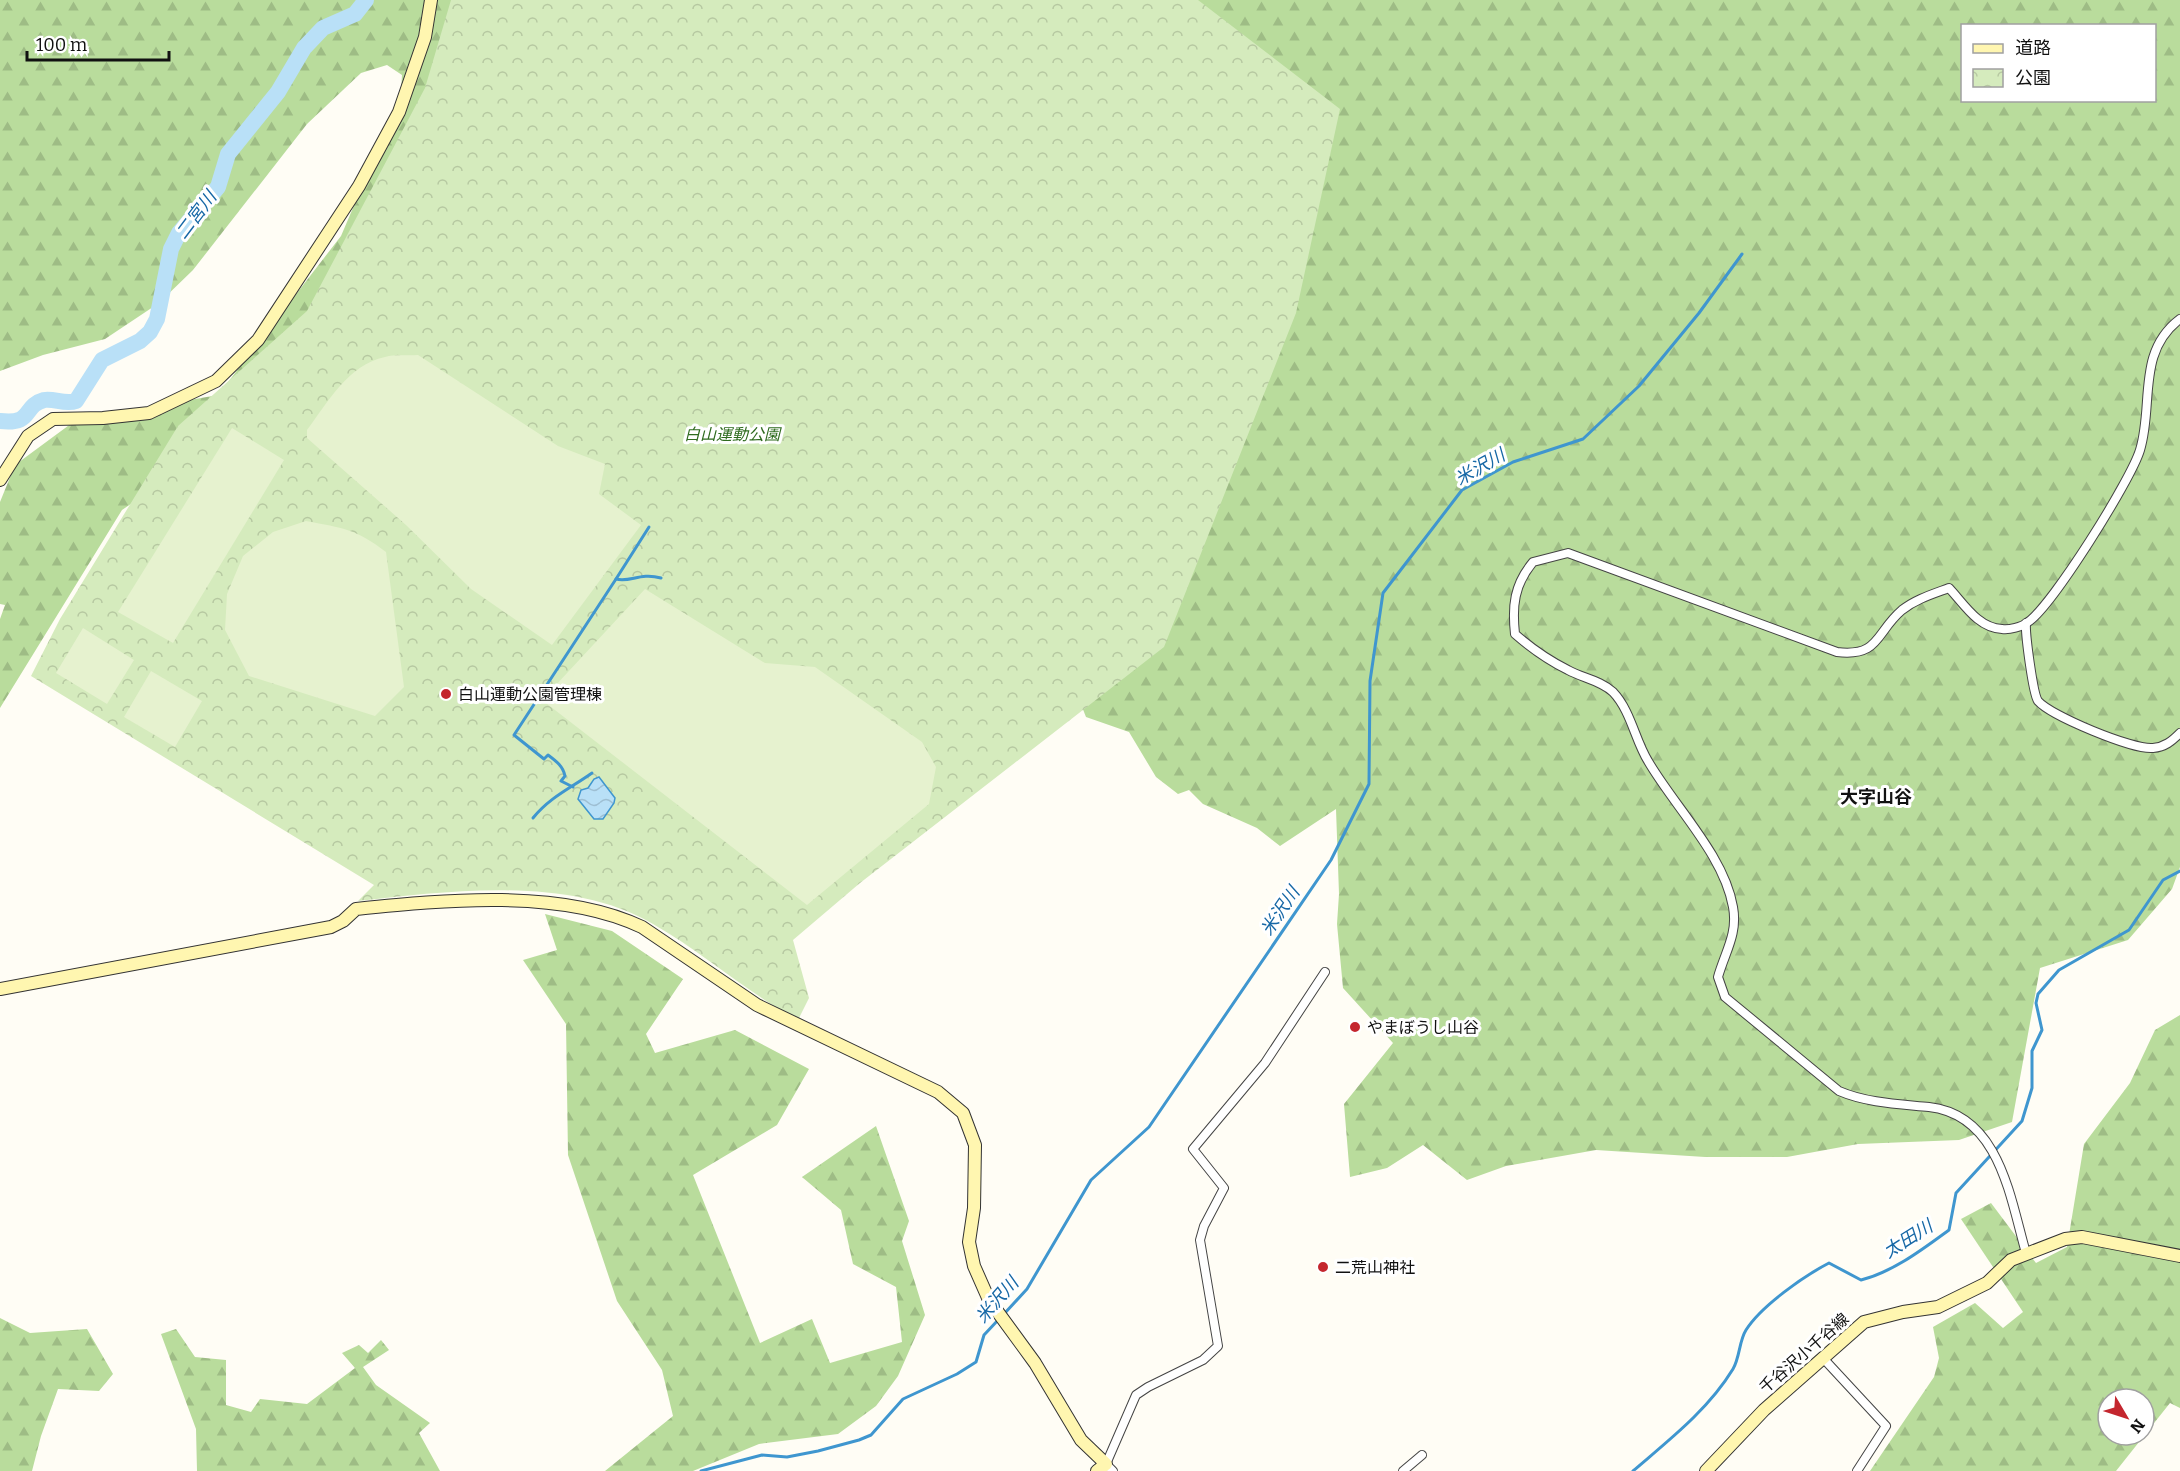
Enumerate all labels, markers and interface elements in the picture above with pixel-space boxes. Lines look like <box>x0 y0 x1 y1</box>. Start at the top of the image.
scale bar <box>27 24 170 62</box>
legend <box>1961 24 2156 102</box>
text: 100 m <box>36 34 87 56</box>
text: 道路 <box>2015 37 2051 59</box>
text: 公園 <box>2015 67 2051 89</box>
water label: 二宮川 <box>171 185 222 243</box>
park label: 白山運動公園 <box>684 425 782 444</box>
water label: 米沢川 <box>1451 443 1511 490</box>
place label: 白山運動公園管理棟 <box>458 685 602 704</box>
marker: 白山運動公園管理棟 <box>439 687 453 701</box>
district label: 大字山谷 <box>1840 786 1912 808</box>
water label: 米沢川 <box>1256 881 1305 940</box>
place label: やまぼうし山谷 <box>1367 1018 1479 1037</box>
marker: やまぼうし山谷 <box>1348 1020 1362 1034</box>
water label: 太田川 <box>1879 1214 1938 1263</box>
place label: 二荒山神社 <box>1335 1258 1415 1277</box>
marker: 二荒山神社 <box>1316 1260 1330 1274</box>
water label: 米沢川 <box>971 1271 1024 1328</box>
street label: 千谷沢小千谷線 <box>1755 1309 1853 1397</box>
north arrow <box>2096 1387 2156 1447</box>
text: N <box>2126 1415 2149 1437</box>

